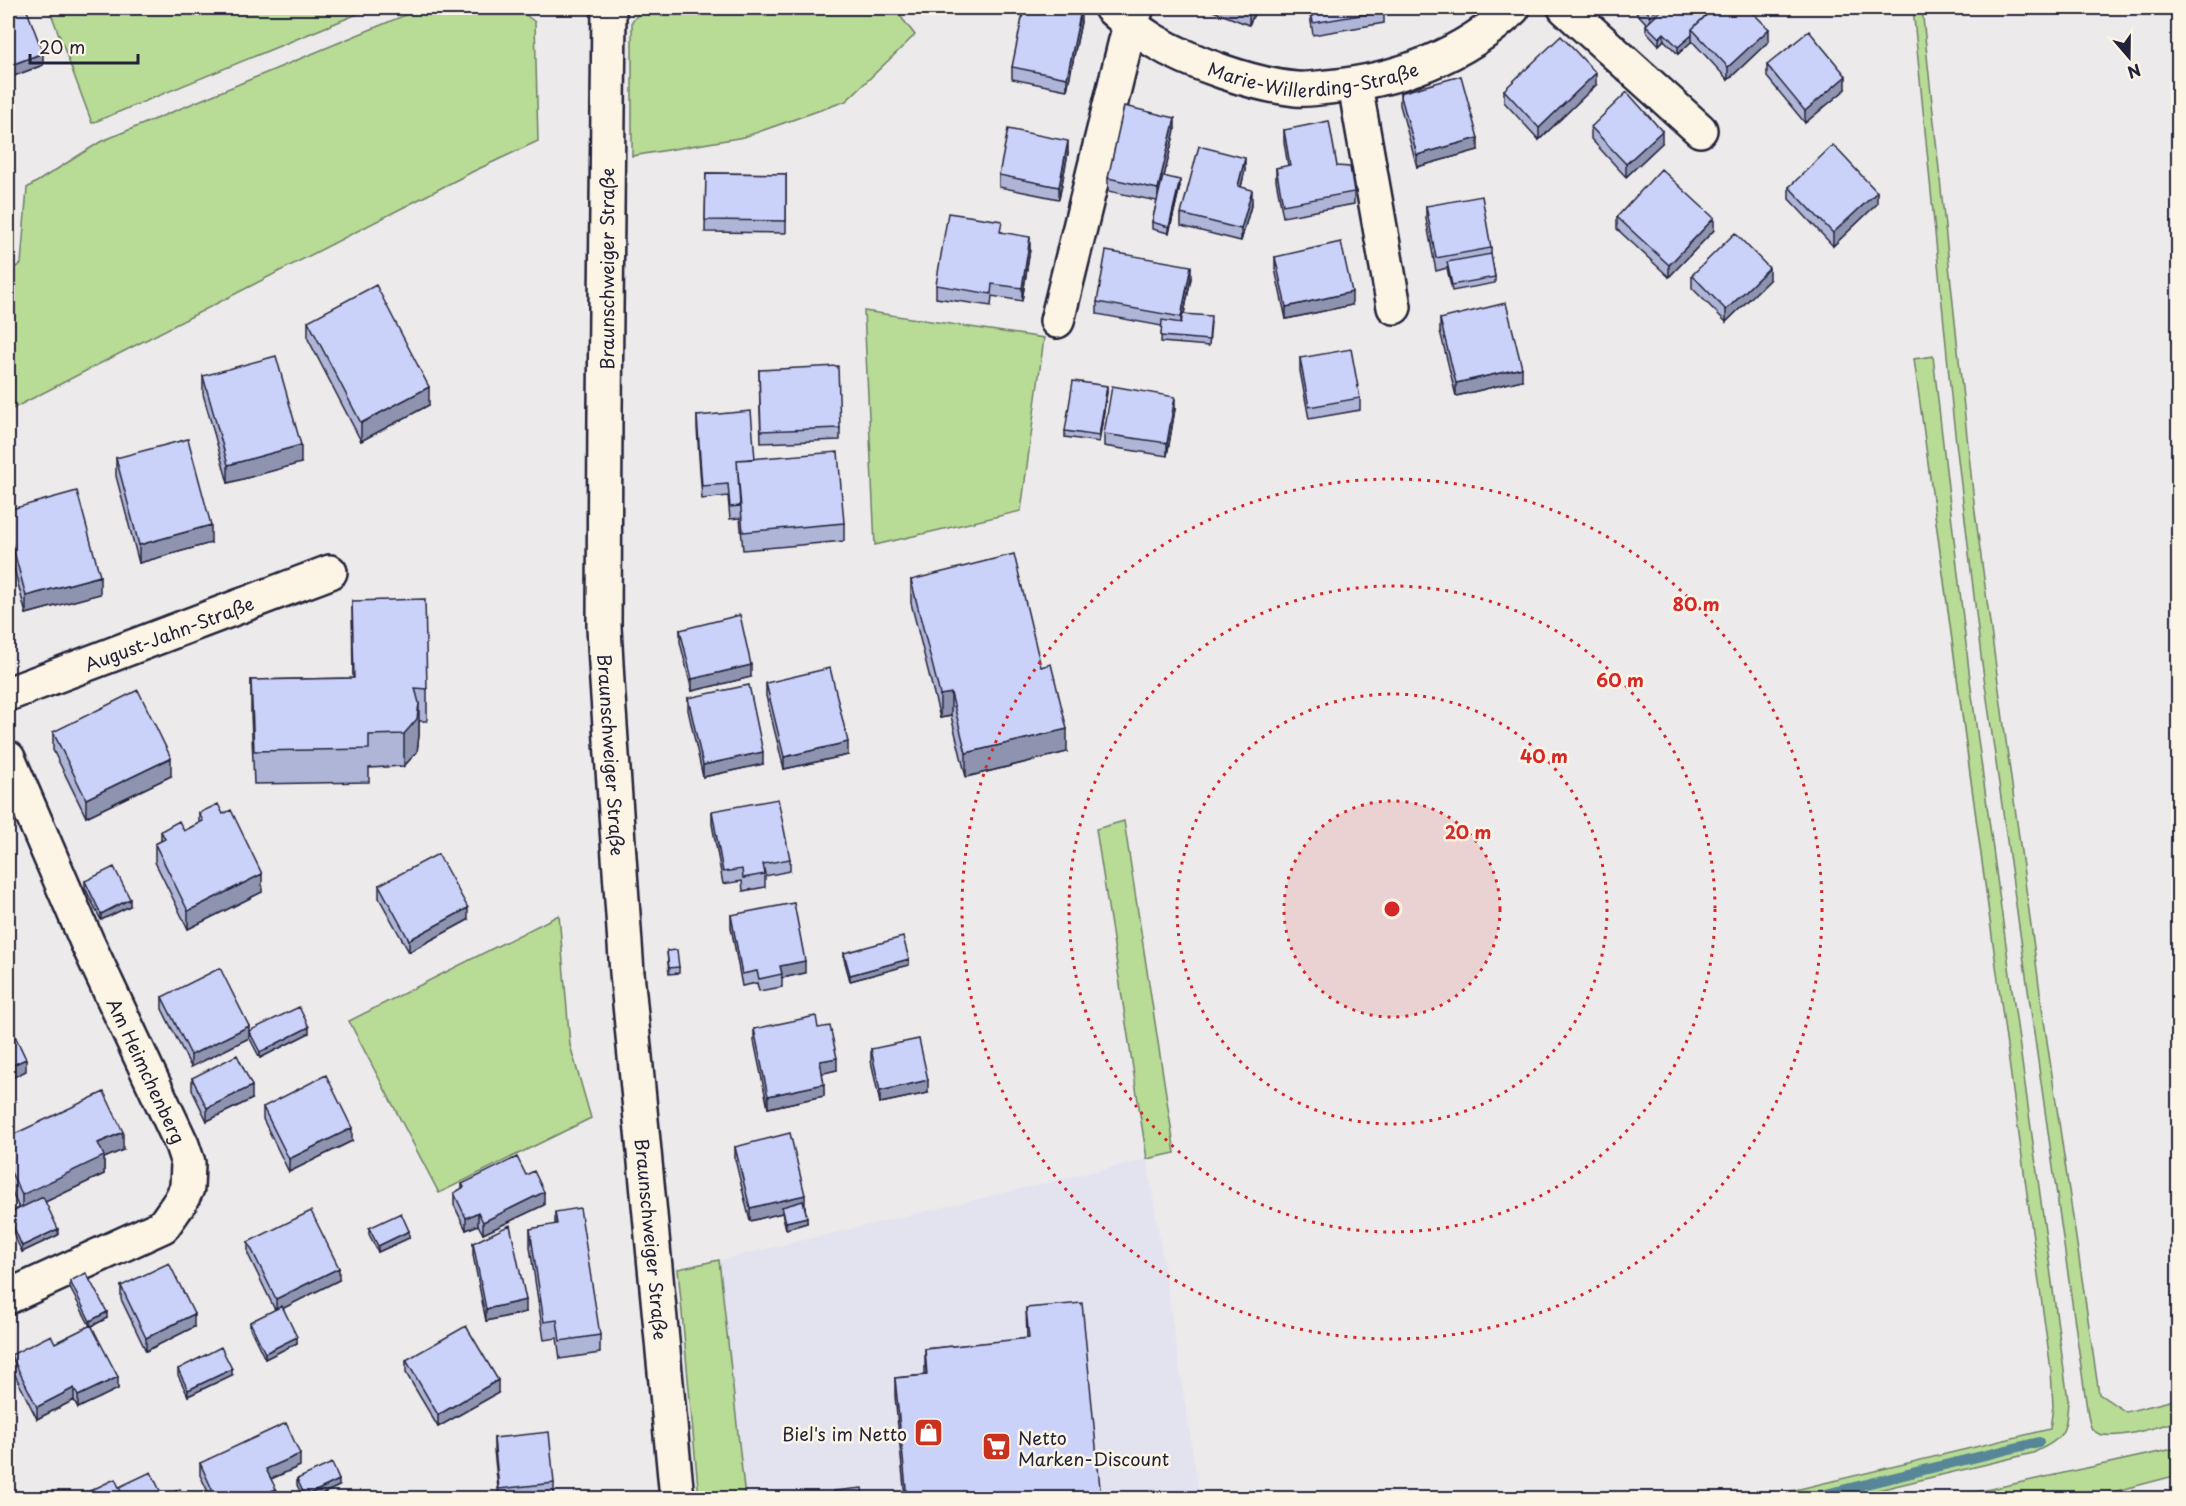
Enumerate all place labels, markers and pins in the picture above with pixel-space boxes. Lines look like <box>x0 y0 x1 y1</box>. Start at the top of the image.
centre of rings <box>1382 899 1402 919</box>
shop icon: Biel's im Netto <box>912 1417 944 1449</box>
place label: Biel's im Netto <box>782 1420 907 1447</box>
place label: Netto Marken-Discount <box>1018 1424 1169 1472</box>
supermarket icon: Netto Marken-Discount <box>981 1431 1013 1463</box>

